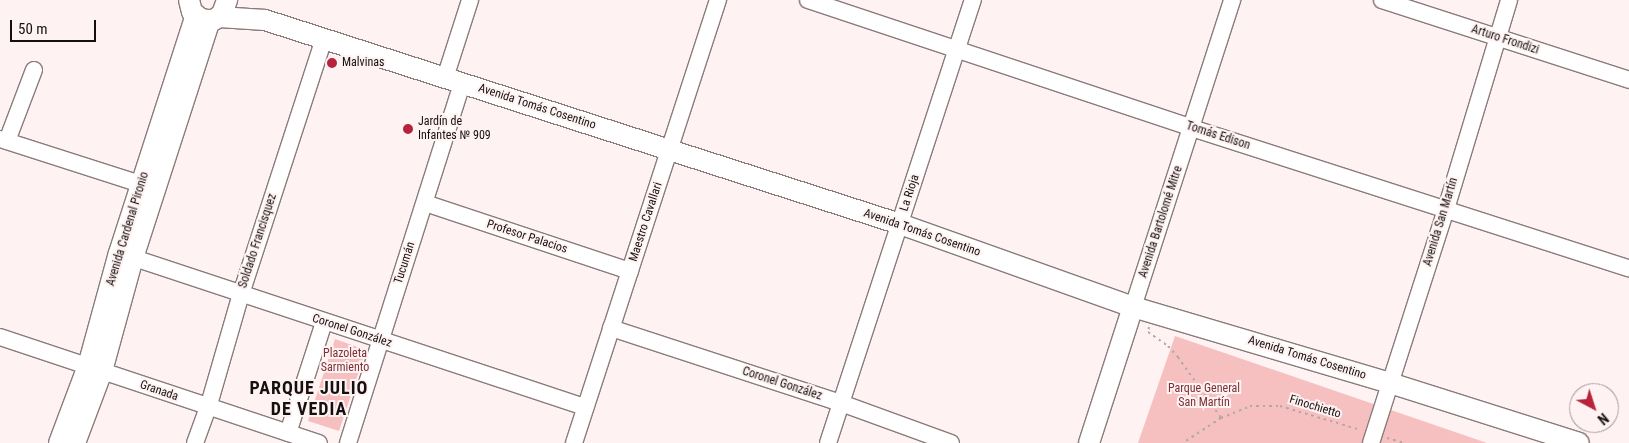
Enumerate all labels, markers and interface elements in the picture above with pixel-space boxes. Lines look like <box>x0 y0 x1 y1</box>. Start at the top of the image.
scale bar <box>12 10 99 42</box>
text: 50 m <box>18 20 48 38</box>
street label: Arturo Frondizi <box>1469 22 1541 58</box>
place label: Malvinas <box>342 56 384 70</box>
marker: Malvinas <box>326 57 338 69</box>
street label: Avenida Tomás Cosentino <box>476 81 598 133</box>
place label: Jardín de Infantes № 909 <box>418 115 491 143</box>
street label: Tomás Edison <box>1184 119 1252 153</box>
marker: Jardín de Infantes № 909 <box>402 123 414 135</box>
street label: Avenida Bartolomé Mitre <box>1136 164 1186 280</box>
street label: Avenida Cardenal Pironio <box>104 170 152 288</box>
street label: La Rioja <box>897 173 923 213</box>
street label: Avenida San Martín <box>1421 176 1461 268</box>
street label: Maestro Cavallari <box>626 180 666 264</box>
street label: Soldado Francisquez <box>236 192 280 290</box>
street label: Avenida Tomás Cosentino <box>862 206 982 260</box>
street label: Profesor Palacios <box>485 217 569 257</box>
street label: Tucumán <box>391 240 419 286</box>
street label: Coronel González <box>310 311 394 351</box>
street label: Avenida Tomás Cosentino <box>1246 333 1368 383</box>
park label: Plazoleta Sarmiento <box>321 347 369 375</box>
street label: Coronel González <box>740 364 824 404</box>
street label: Granada <box>138 378 180 404</box>
district label: PARQUE JULIO DE VEDIA <box>248 378 370 420</box>
park label: Parque General San Martín <box>1168 382 1240 410</box>
north arrow <box>1569 383 1619 433</box>
street label: Finochietto <box>1288 392 1342 422</box>
text: N <box>1595 410 1611 428</box>

